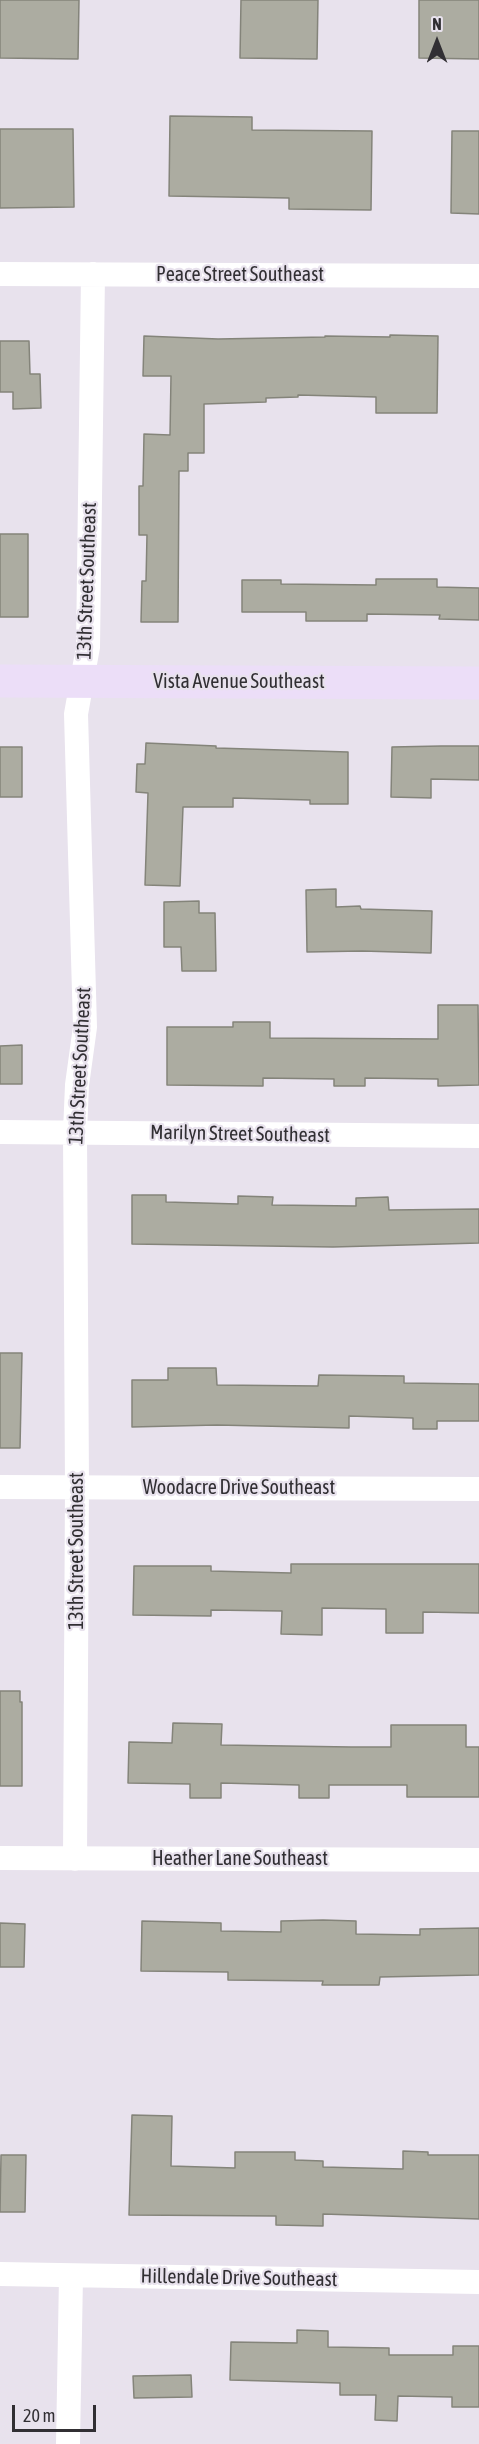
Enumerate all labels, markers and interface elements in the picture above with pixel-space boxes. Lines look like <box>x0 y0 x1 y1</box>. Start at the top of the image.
north arrow <box>407 12 467 72</box>
text: N <box>432 15 442 33</box>
street label: Peace Street Southeast <box>156 263 324 287</box>
street label: 13th Street Southeast <box>72 502 102 660</box>
street label: Vista Avenue Southeast <box>153 670 325 694</box>
street label: 13th Street Southeast <box>64 987 96 1145</box>
street label: Marilyn Street Southeast <box>150 1120 330 1148</box>
street label: 13th Street Southeast <box>65 1472 89 1630</box>
street label: Woodacre Drive Southeast <box>143 1476 335 1500</box>
street label: Heather Lane Southeast <box>152 1847 328 1871</box>
street label: Hillendale Drive Southeast <box>140 2264 338 2292</box>
scale bar <box>15 2393 99 2431</box>
text: 20 m <box>23 2405 55 2426</box>

